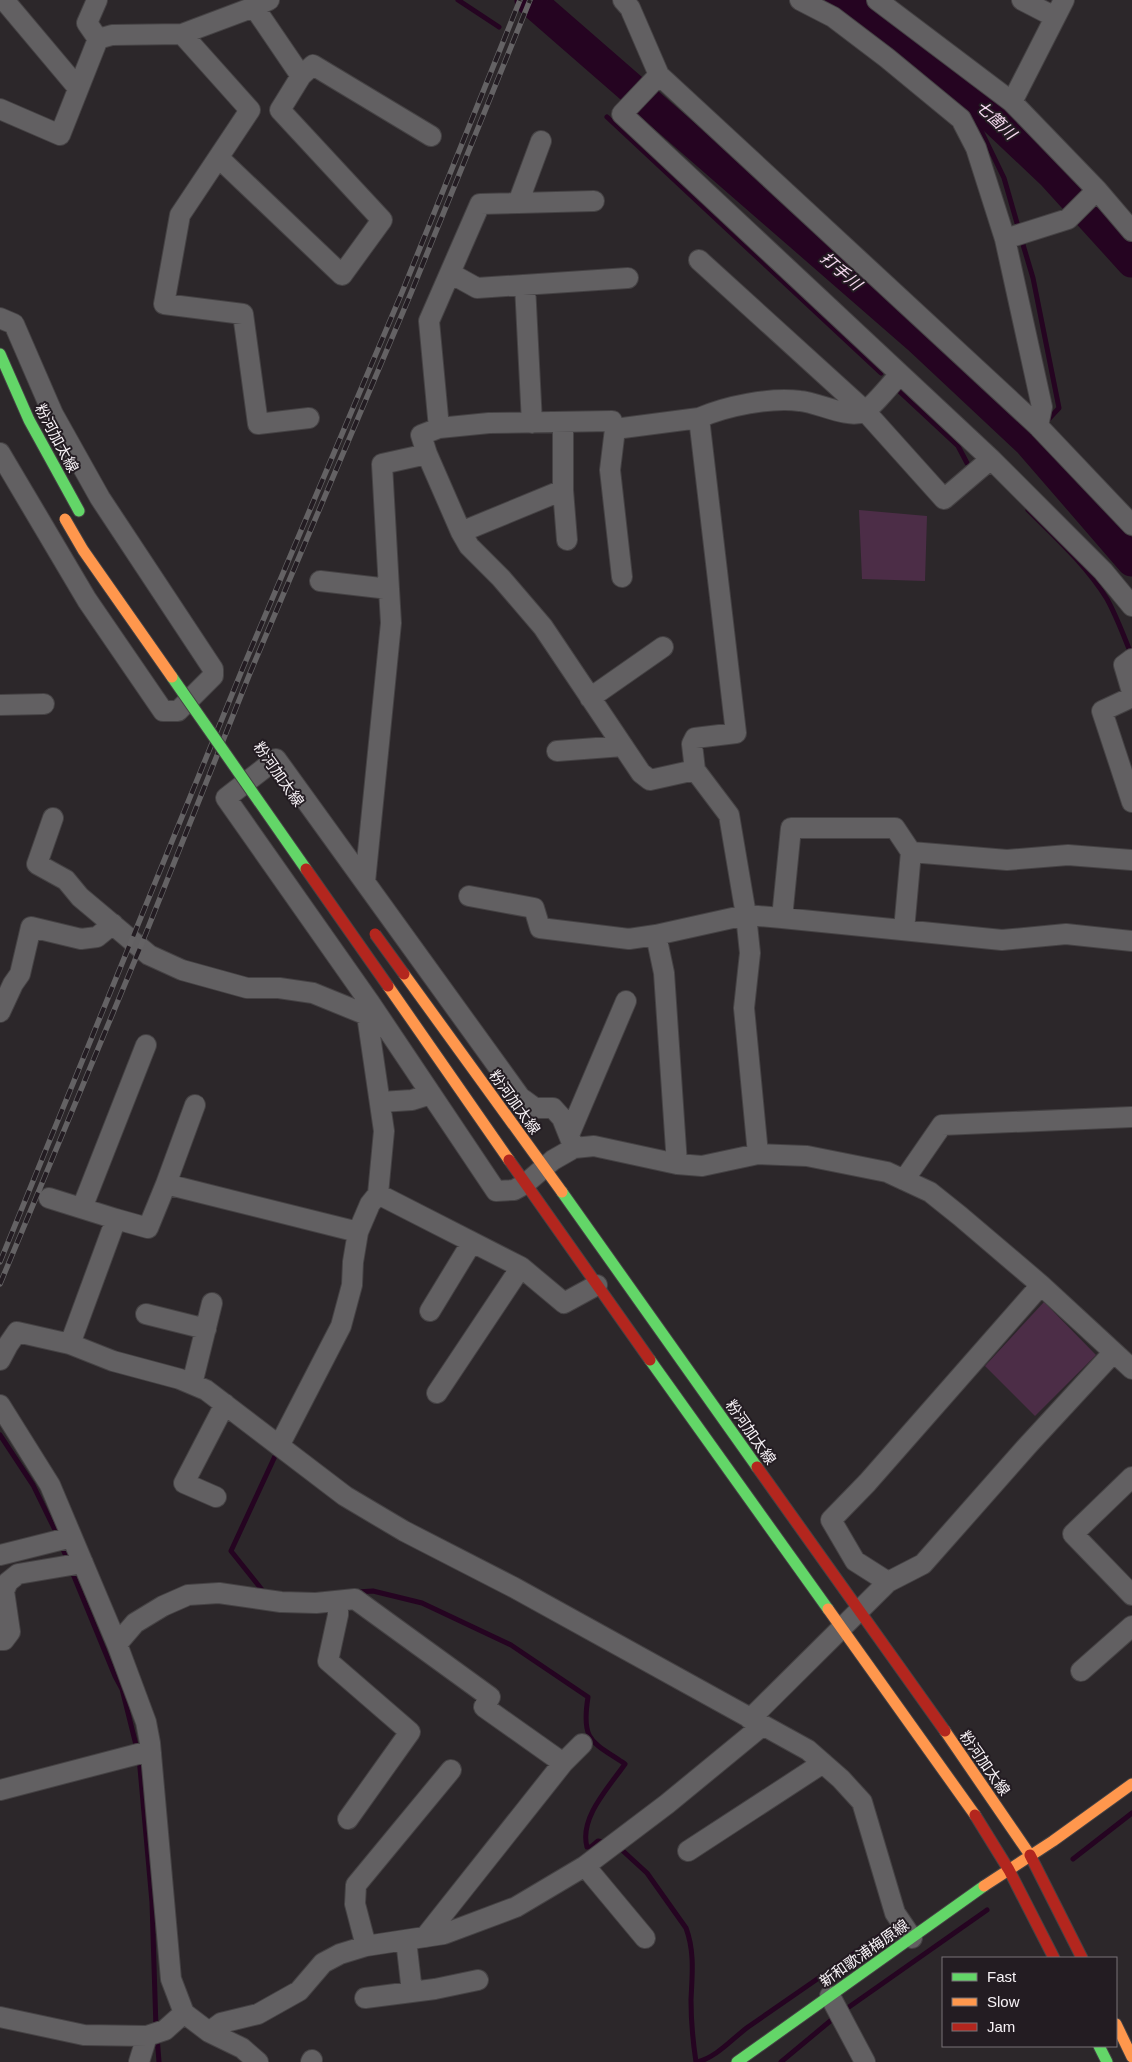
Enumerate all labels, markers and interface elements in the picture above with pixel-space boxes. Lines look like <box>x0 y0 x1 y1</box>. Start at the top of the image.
water label: 七箇川 <box>973 97 1021 144</box>
water label: 打手川 <box>817 249 866 294</box>
street label: 粉河加太線 <box>32 401 82 475</box>
street label: 粉河加太線 <box>251 738 307 810</box>
street label: 粉河加太線 <box>486 1067 544 1137</box>
street label: 粉河加太線 <box>723 1396 779 1468</box>
street label: 粉河加太線 <box>957 1727 1013 1799</box>
street label: 新和歌浦梅原線 <box>816 1916 912 1990</box>
legend <box>942 1957 1117 2047</box>
text: Fast <box>987 1968 1017 1985</box>
text: Slow <box>987 1993 1020 2010</box>
text: Jam <box>987 2018 1015 2035</box>

